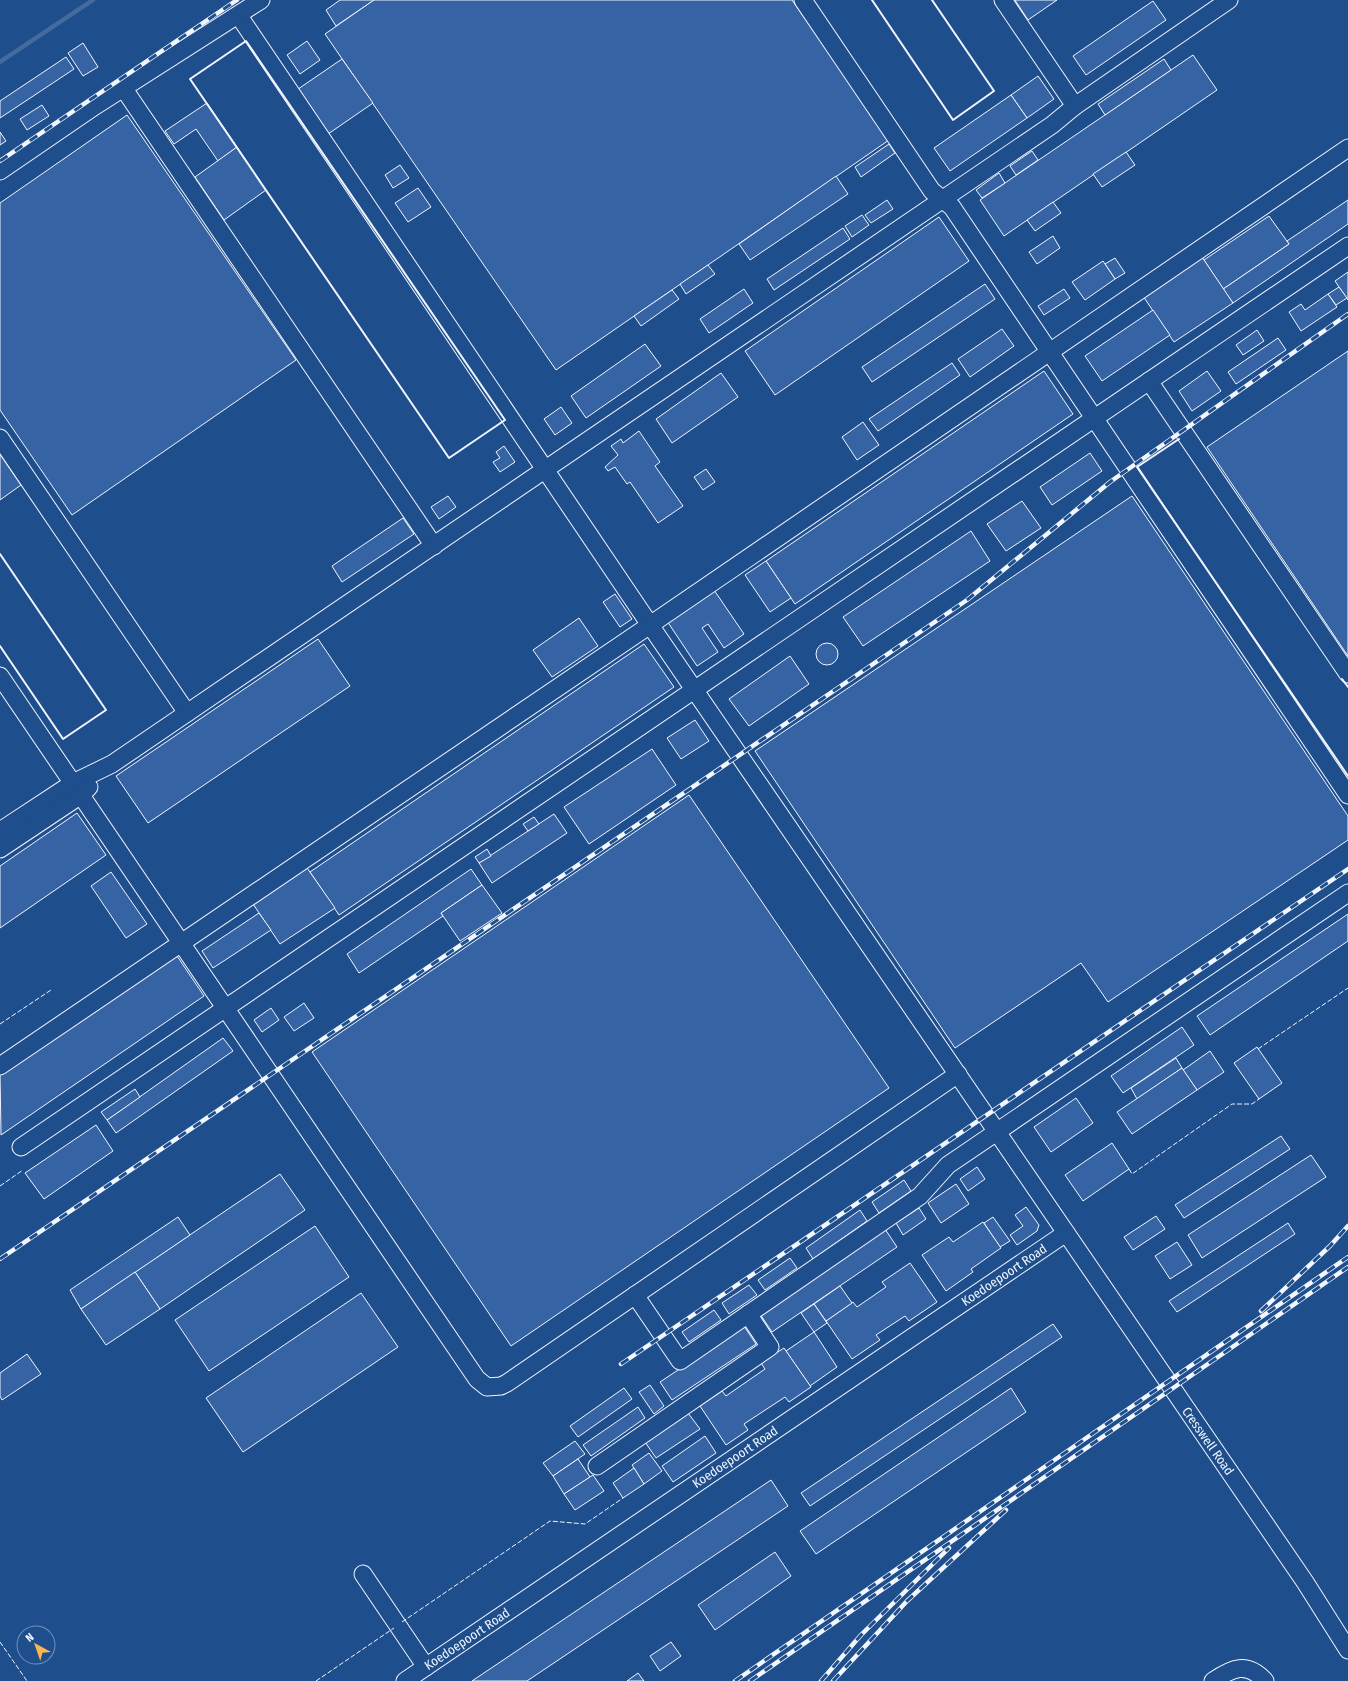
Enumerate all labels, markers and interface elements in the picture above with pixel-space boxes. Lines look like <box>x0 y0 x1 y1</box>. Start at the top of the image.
street label: Koedoepoort Road <box>959 1241 1049 1309</box>
street label: Cresswell Road <box>1179 1404 1237 1478</box>
street label: Koedoepoort Road <box>690 1423 780 1491</box>
street label: Koedoepoort Road <box>422 1605 512 1673</box>
north arrow <box>16 1625 56 1665</box>
text: N <box>23 1631 37 1645</box>

